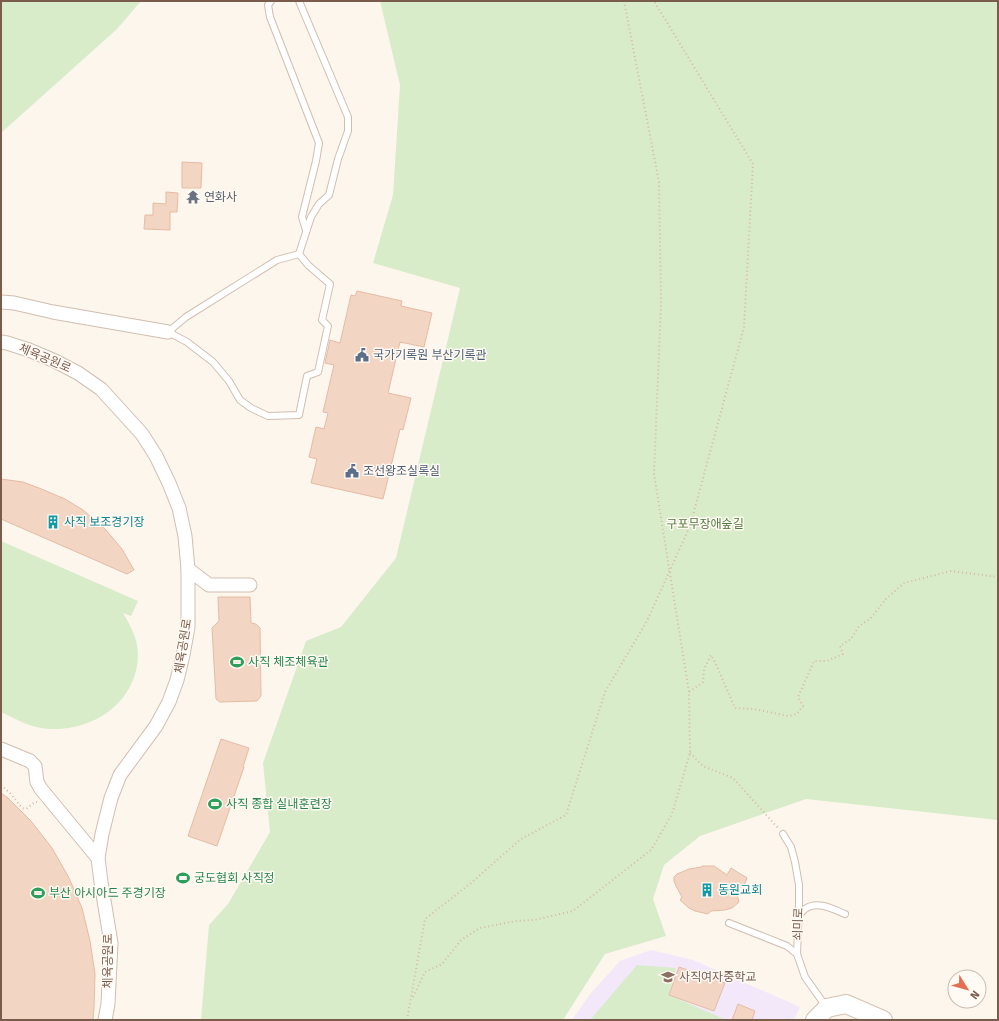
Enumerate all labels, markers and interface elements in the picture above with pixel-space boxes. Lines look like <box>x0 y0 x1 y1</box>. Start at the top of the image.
temple icon: 연화사 <box>185 189 201 205</box>
place label: 연화사 <box>204 190 237 204</box>
street label: 체육공원로 <box>17 341 73 375</box>
public building icon: 국가기록원 부산기록관 <box>354 347 370 363</box>
place label: 국가기록원 부산기록관 <box>373 348 487 362</box>
public building icon: 조선왕조실록실 <box>344 463 360 479</box>
place label: 조선왕조실록실 <box>363 464 440 478</box>
building icon: 사직 보조경기장 <box>45 514 61 530</box>
place label: 사직 보조경기장 <box>64 515 144 529</box>
park label: 구포무장애숲길 <box>666 517 744 531</box>
street label: 체육공원로 <box>172 618 194 674</box>
sports icon: 사직 체조체육관 <box>229 654 245 670</box>
place label: 사직 체조체육관 <box>248 655 328 669</box>
sports icon: 사직 종합 실내훈련장 <box>207 796 223 812</box>
place label: 사직 종합 실내훈련장 <box>226 797 332 811</box>
sports icon: 궁도협회 사직정 <box>175 870 191 886</box>
place label: 궁도협회 사직정 <box>194 871 274 885</box>
building icon: 동원교회 <box>699 882 715 898</box>
place label: 동원교회 <box>718 883 762 897</box>
sports icon: 부산 아시아드 주경기장 <box>30 885 46 901</box>
place label: 부산 아시아드 주경기장 <box>49 886 166 900</box>
street label: 쇠미로 <box>790 907 806 941</box>
street label: 체육공원로 <box>101 933 115 989</box>
school or university icon: 사직여자중학교 <box>660 969 676 985</box>
north arrow <box>947 969 987 1009</box>
place label: 사직여자중학교 <box>679 970 756 984</box>
text: N <box>967 988 982 1002</box>

